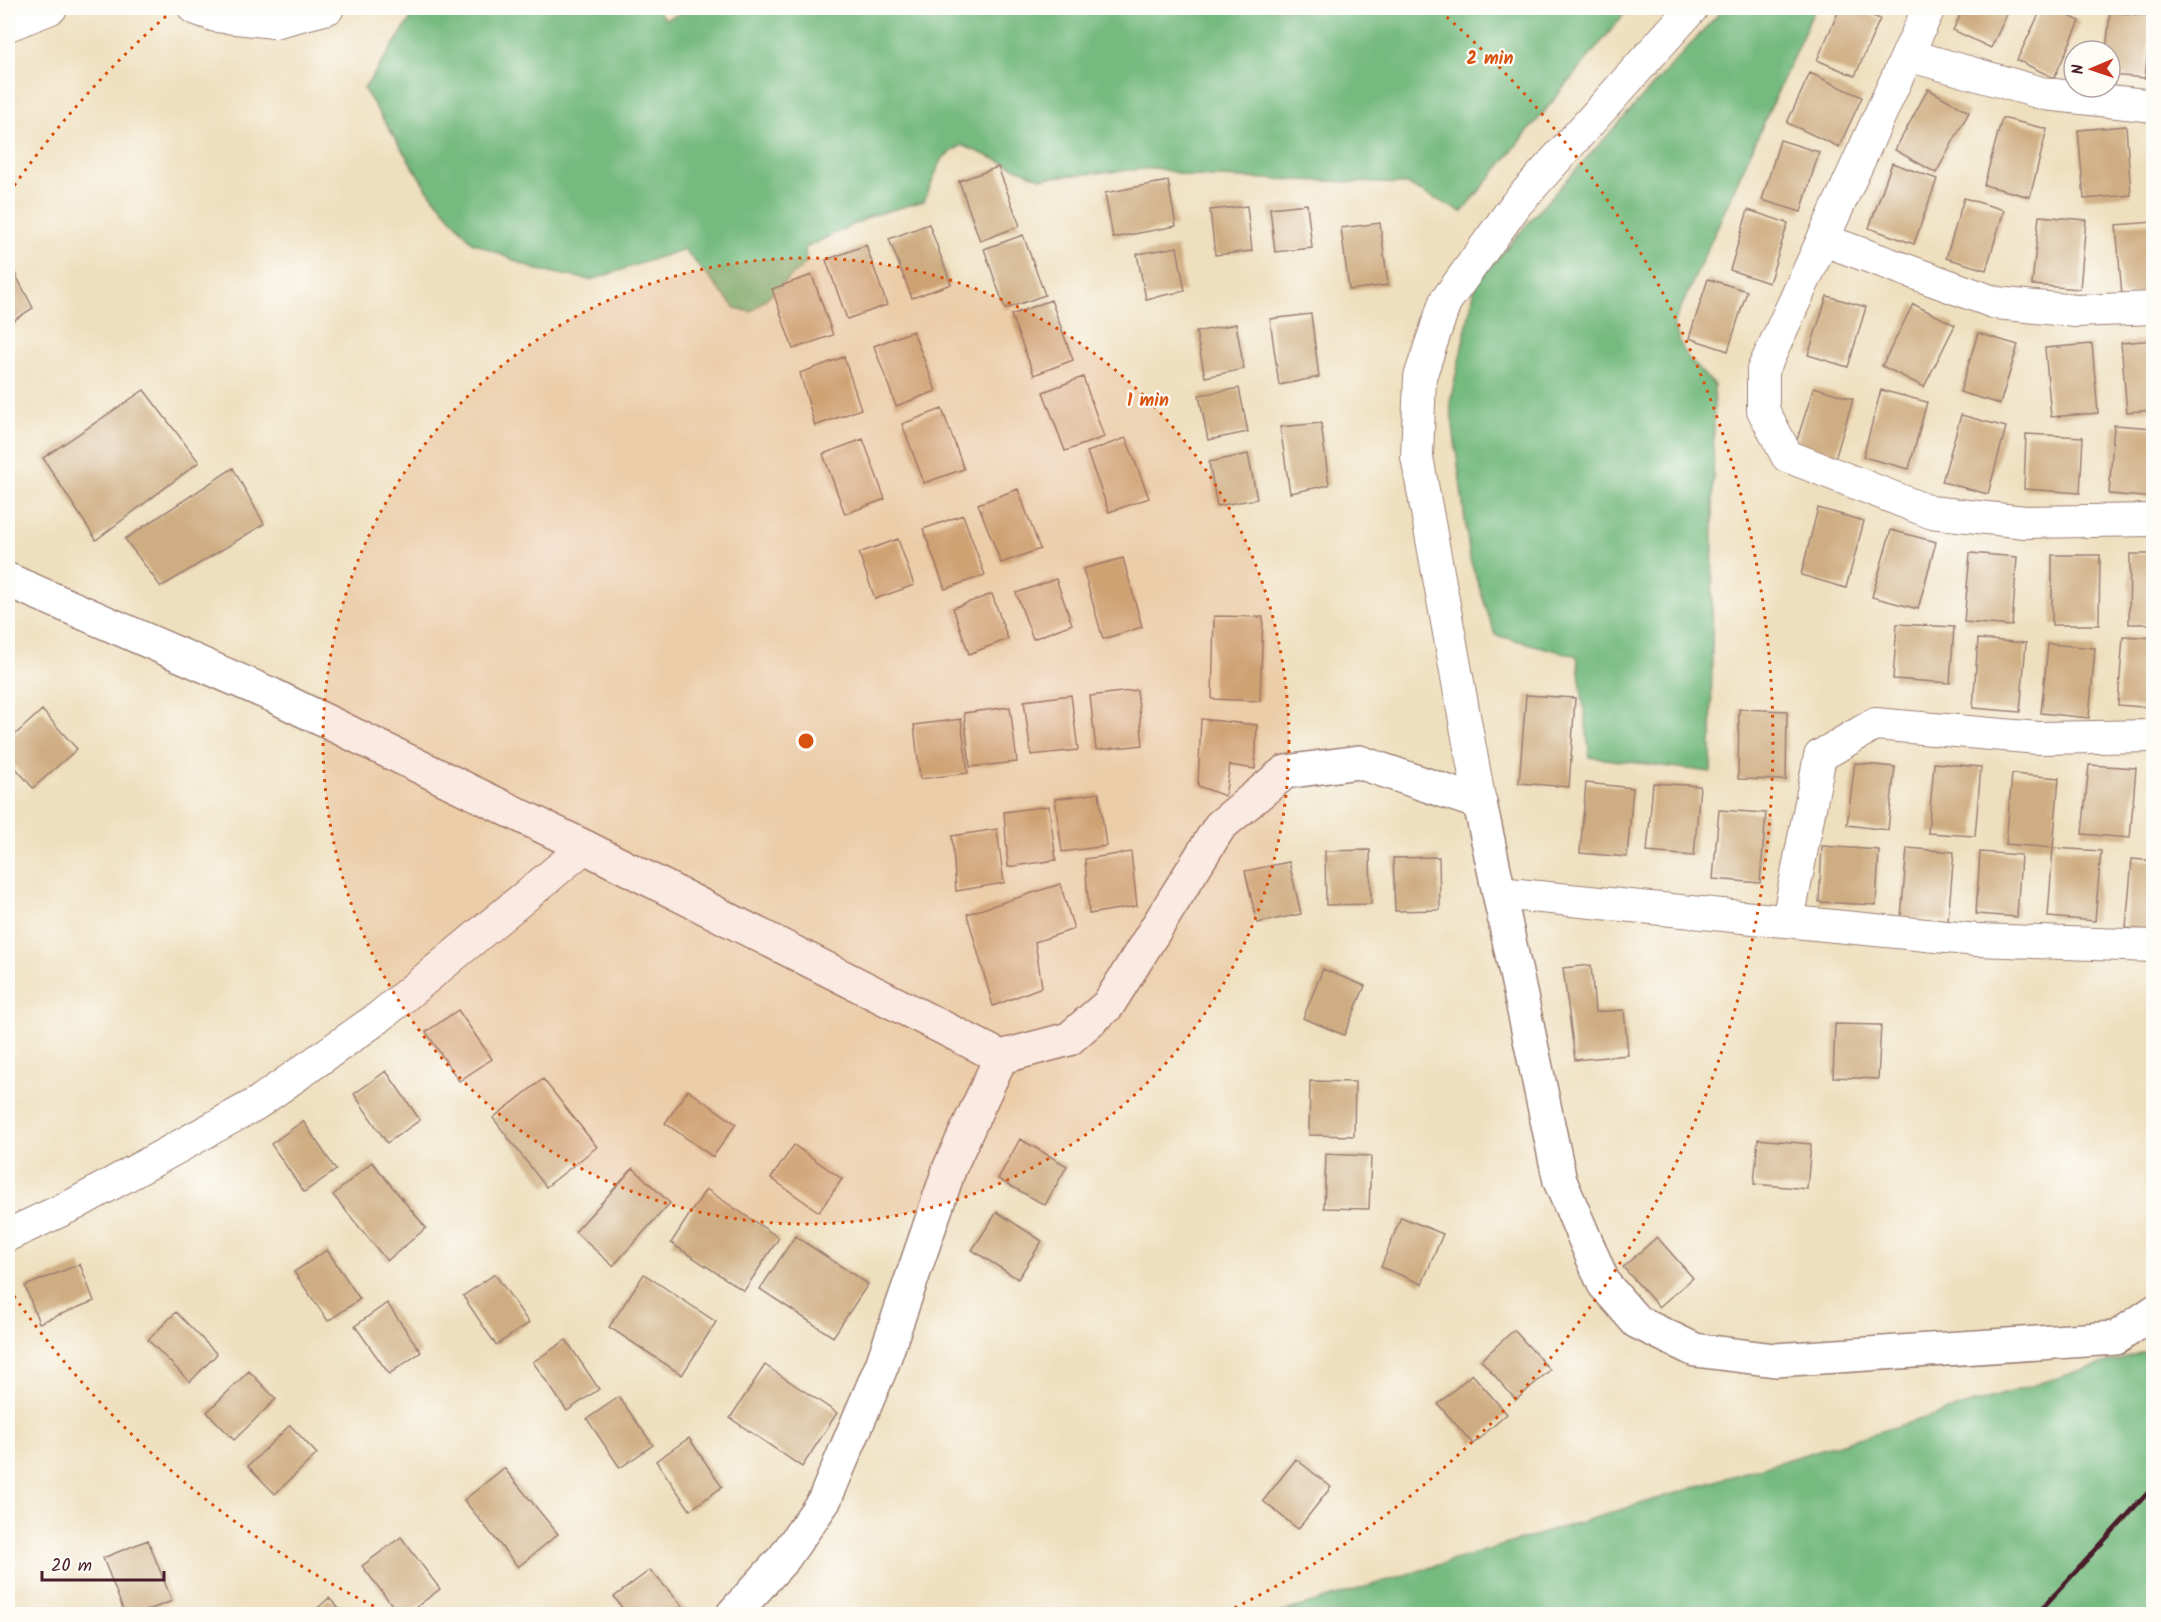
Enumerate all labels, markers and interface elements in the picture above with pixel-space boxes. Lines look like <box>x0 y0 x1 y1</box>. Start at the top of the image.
north arrow <box>2062 39 2122 99</box>
text: 2 min <box>1467 45 1513 74</box>
text: N <box>2066 64 2091 75</box>
text: 1 min <box>1127 387 1169 416</box>
centre of rings <box>796 731 816 751</box>
scale bar <box>42 1544 164 1582</box>
text: 20 m <box>51 1552 92 1581</box>

